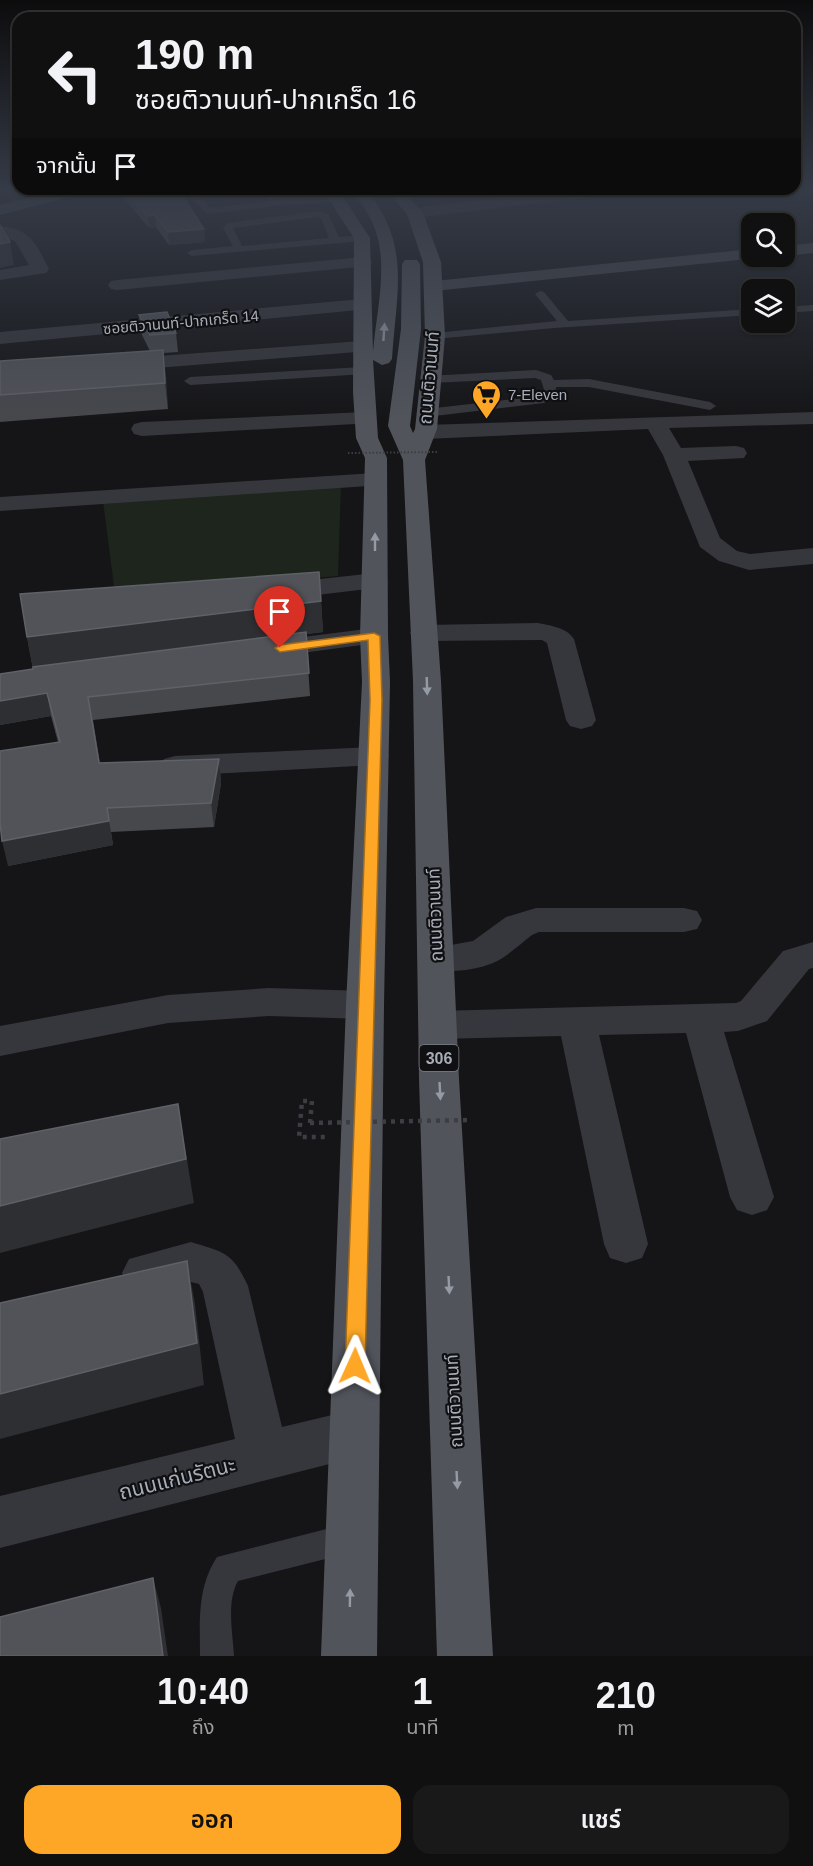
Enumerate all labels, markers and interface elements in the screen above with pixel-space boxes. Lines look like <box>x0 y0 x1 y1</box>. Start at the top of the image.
text: 190 m <box>135 31 254 78</box>
icon: left <box>36 36 114 114</box>
text: ซอยติวานนท์-ปากเกร็ด 16 <box>135 85 417 115</box>
icon: arrive <box>109 150 142 183</box>
text: จากนั้น <box>36 153 97 178</box>
map controls <box>741 213 795 333</box>
button: search <box>741 213 795 267</box>
button: layers <box>741 279 795 333</box>
street label: ซอยติวานนท์-ปากเกร็ด 14 <box>102 307 260 337</box>
one-way arrow <box>379 322 389 341</box>
street label: ถนนติวานนท์ <box>415 331 443 425</box>
supermarket icon: 7-Eleven <box>471 378 503 420</box>
place label: 7-Eleven <box>508 386 567 403</box>
one-way arrow <box>370 532 380 551</box>
pin <box>254 586 305 648</box>
icon: arrive <box>263 595 296 628</box>
one-way arrow <box>423 676 432 695</box>
street label: ถนนติวานนท์ <box>423 868 447 962</box>
road number: 306 <box>420 1045 458 1071</box>
one-way arrow <box>435 1081 444 1100</box>
one-way arrow <box>444 1276 453 1295</box>
position arrow <box>323 1334 387 1398</box>
street label: ถนนติวานนท์ <box>442 1354 466 1448</box>
street label: ถนนแก่นรัตนะ <box>116 1452 238 1504</box>
one-way arrow <box>453 1471 462 1490</box>
one-way arrow <box>345 1588 355 1607</box>
text: 10:40 <box>157 1671 249 1712</box>
text: 1 <box>412 1671 433 1712</box>
text: 210 <box>596 1675 656 1716</box>
text: ถึง <box>192 1716 214 1738</box>
text: นาที <box>406 1716 439 1738</box>
text: m <box>618 1717 634 1739</box>
button: ออก <box>24 1785 401 1854</box>
button: แชร์ <box>413 1785 789 1854</box>

